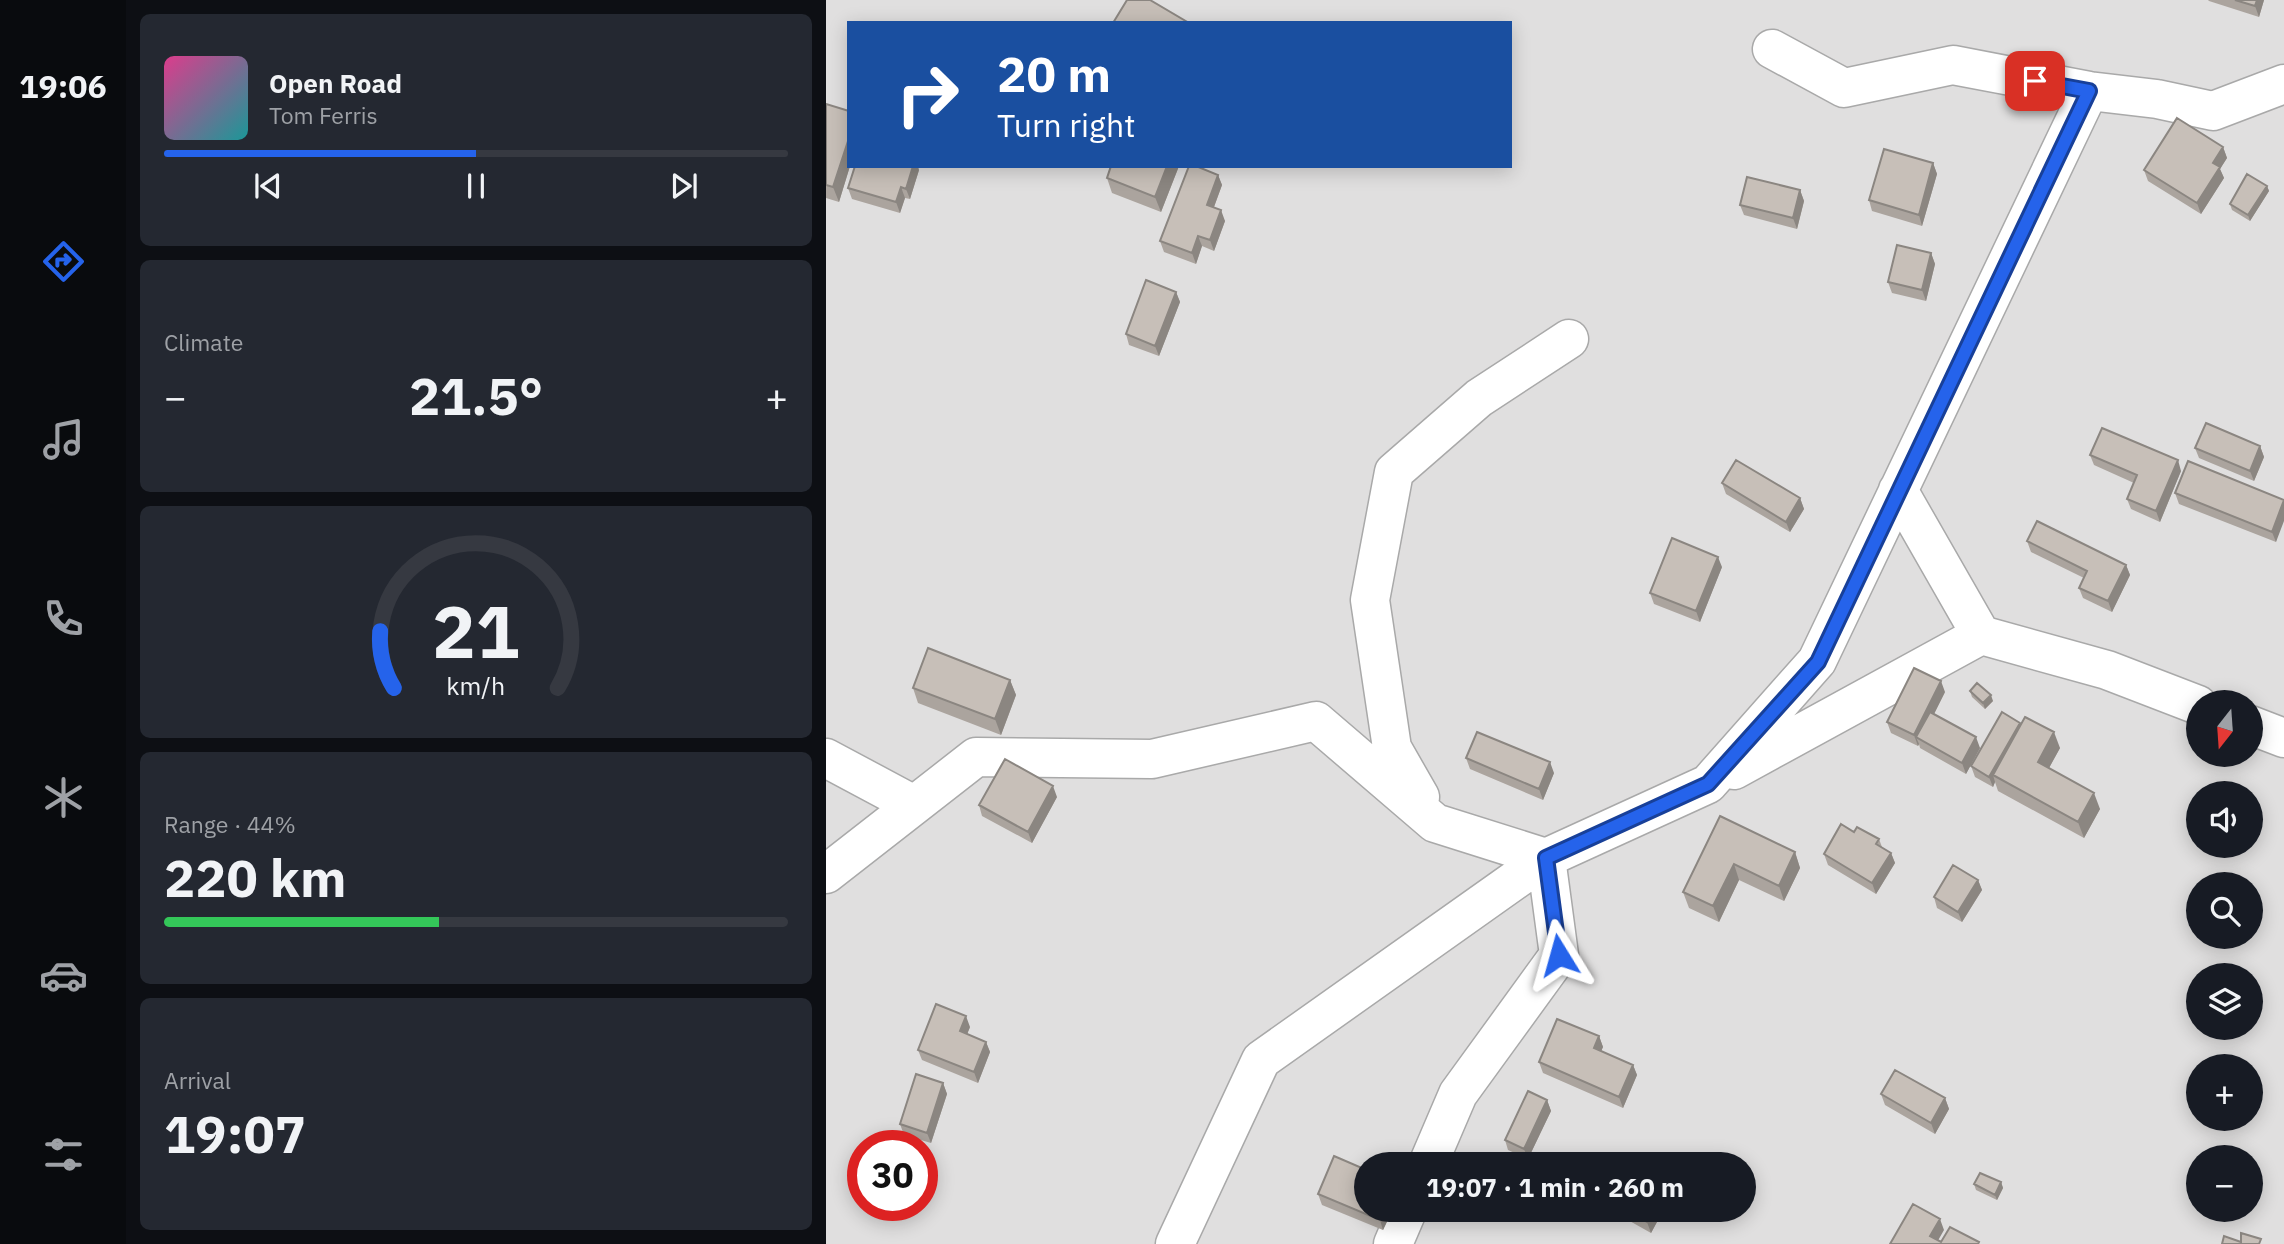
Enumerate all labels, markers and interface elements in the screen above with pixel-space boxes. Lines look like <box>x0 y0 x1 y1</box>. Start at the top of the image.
text: 20 m <box>997 42 1111 105</box>
icon: right <box>882 49 973 140</box>
pin <box>2005 51 2065 111</box>
icon: arrive <box>2016 62 2054 100</box>
text: 19:06 <box>19 65 107 107</box>
text: Open Road <box>269 66 402 100</box>
text: Tom Ferris <box>269 100 378 130</box>
text: Turn right <box>997 104 1135 146</box>
icon: previous <box>249 167 287 205</box>
icon: pause <box>457 167 495 205</box>
icon: next <box>665 167 703 205</box>
icon: directions <box>39 237 88 286</box>
text: Climate <box>164 327 243 357</box>
text: 21.5° <box>409 362 543 429</box>
text: − <box>164 372 187 421</box>
text: + <box>765 372 788 421</box>
icon: music <box>39 415 88 464</box>
text: 21 <box>432 583 520 678</box>
icon: phone <box>39 594 88 643</box>
text: km/h <box>447 669 505 702</box>
north arrow <box>2186 690 2263 766</box>
map controls <box>2186 690 2263 1222</box>
icon: climate <box>39 773 88 822</box>
button: sound <box>2186 781 2263 858</box>
text: Range · 44% <box>164 809 296 839</box>
text: 220 km <box>164 844 346 911</box>
button: search <box>2186 872 2263 949</box>
position arrow <box>1522 918 1596 992</box>
icon: car <box>39 951 88 1000</box>
button: layers <box>2186 963 2263 1040</box>
button: + <box>2186 1054 2263 1131</box>
text: Arrival <box>164 1065 231 1095</box>
text: 19:07 <box>164 1100 306 1167</box>
icon: filters <box>39 1130 88 1179</box>
speed limit sign: 30 <box>847 1130 938 1221</box>
button: − <box>2186 1145 2263 1222</box>
text: 19:07 · 1 min · 260 m <box>1426 1170 1684 1204</box>

